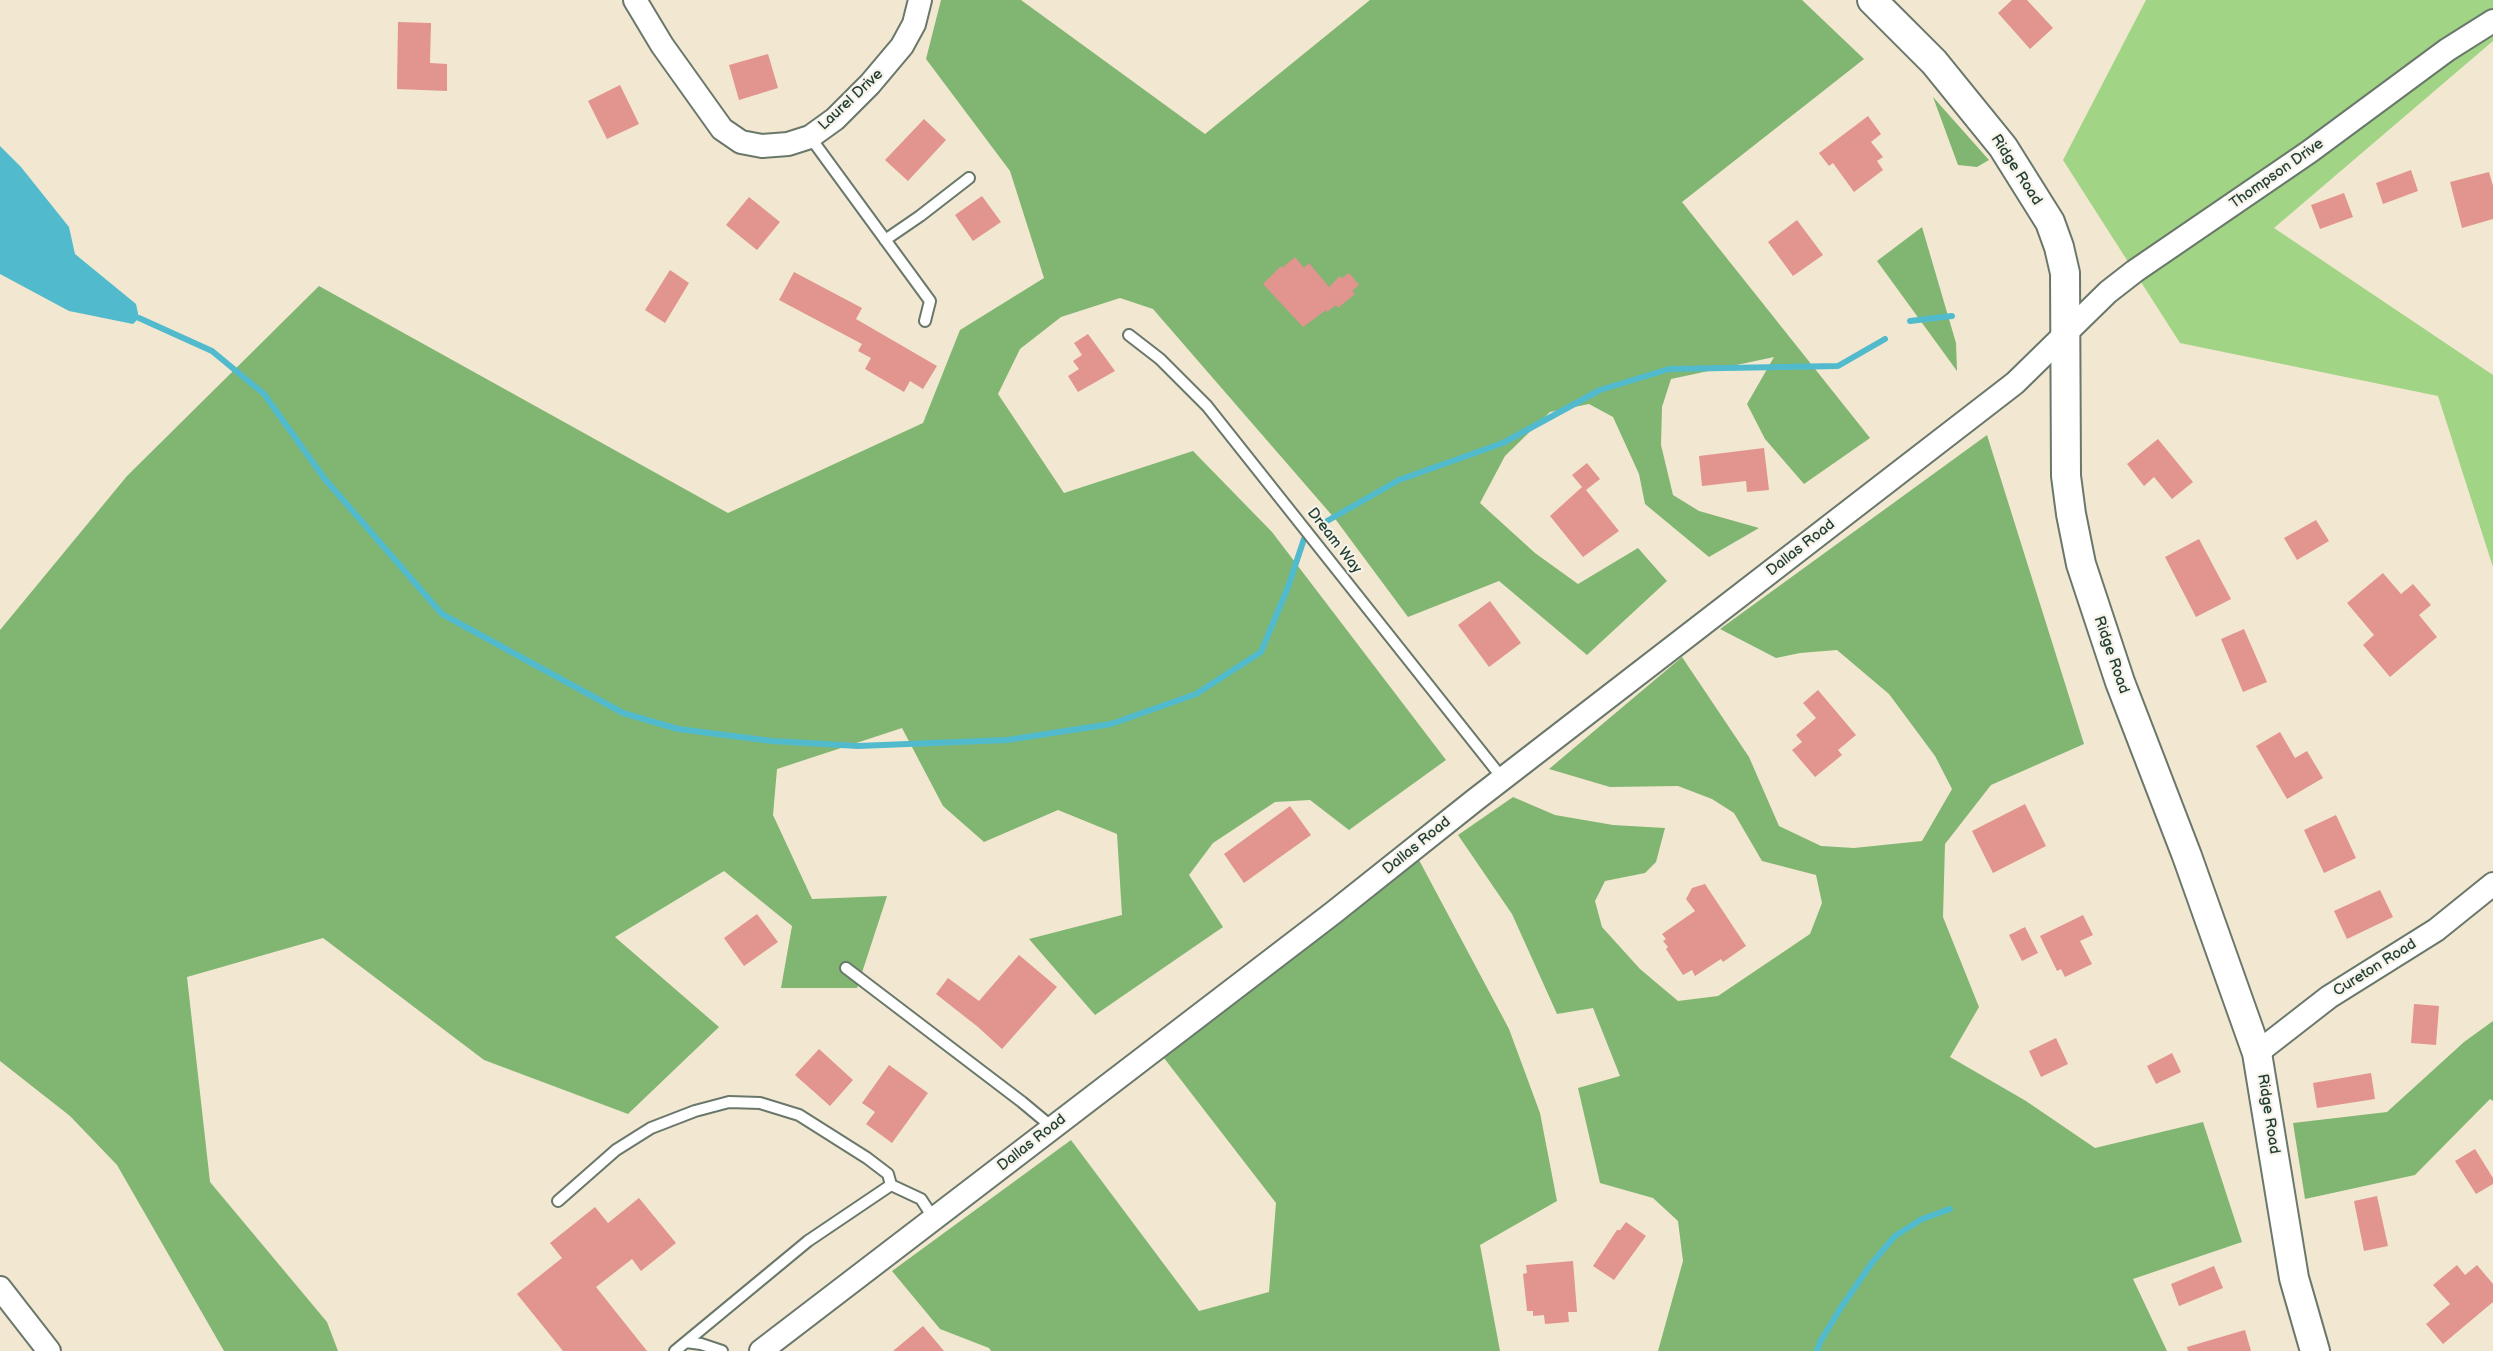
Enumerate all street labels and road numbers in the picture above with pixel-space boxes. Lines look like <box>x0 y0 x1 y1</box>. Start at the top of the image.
street label: Laurel Drive <box>815 66 887 134</box>
street label: Ridge Road <box>1986 131 2046 209</box>
street label: Thompson Drive <box>2227 135 2327 213</box>
street label: Dream Way <box>1303 505 1365 577</box>
street label: Dallas Road <box>1763 516 1839 580</box>
street label: Ridge Road <box>2089 614 2133 696</box>
street label: Dallas Road <box>1379 813 1455 879</box>
street label: Cureton Road <box>2330 935 2420 1001</box>
street label: Ridge Road <box>2253 1073 2283 1155</box>
street label: Dallas Road <box>994 1111 1070 1175</box>

